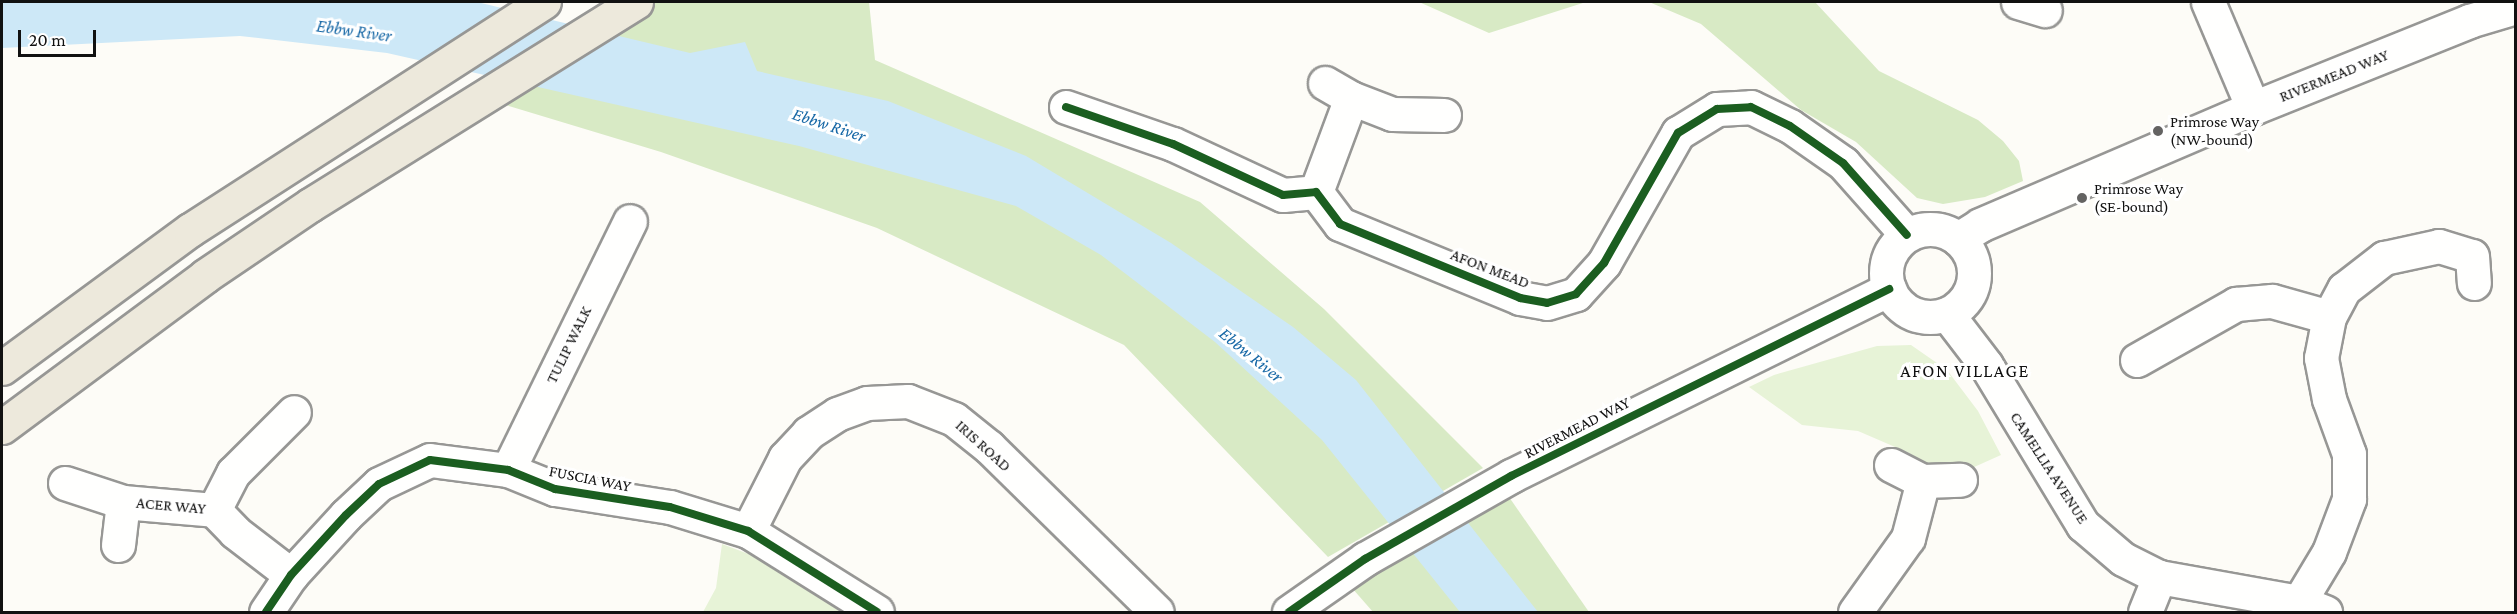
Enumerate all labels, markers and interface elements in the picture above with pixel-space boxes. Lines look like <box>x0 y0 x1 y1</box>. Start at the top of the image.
water label: Ebbw River <box>315 15 393 47</box>
scale bar <box>21 18 99 56</box>
text: 20 m <box>29 30 66 50</box>
street label: RIVERMEAD WAY <box>2277 45 2391 107</box>
water label: Ebbw River <box>790 103 868 147</box>
place label: Primrose Way (NW-bound) <box>2170 112 2259 150</box>
marker: Primrose Way (NW-bound) <box>2151 124 2165 138</box>
place label: Primrose Way (SE-bound) <box>2094 179 2183 217</box>
marker: Primrose Way (SE-bound) <box>2075 191 2089 205</box>
street label: AFON MEAD <box>1448 245 1532 293</box>
street label: TULIP WALK <box>542 303 596 387</box>
water label: Ebbw River <box>1215 323 1287 387</box>
district label: AFON VILLAGE <box>1900 360 2030 382</box>
street label: RIVERMEAD WAY <box>1521 393 1633 463</box>
street label: CAMELLIA AVENUE <box>2006 408 2092 528</box>
street label: IRIS ROAD <box>951 416 1015 476</box>
street label: FUSCIA WAY <box>547 462 633 496</box>
street label: ACER WAY <box>135 493 207 519</box>

